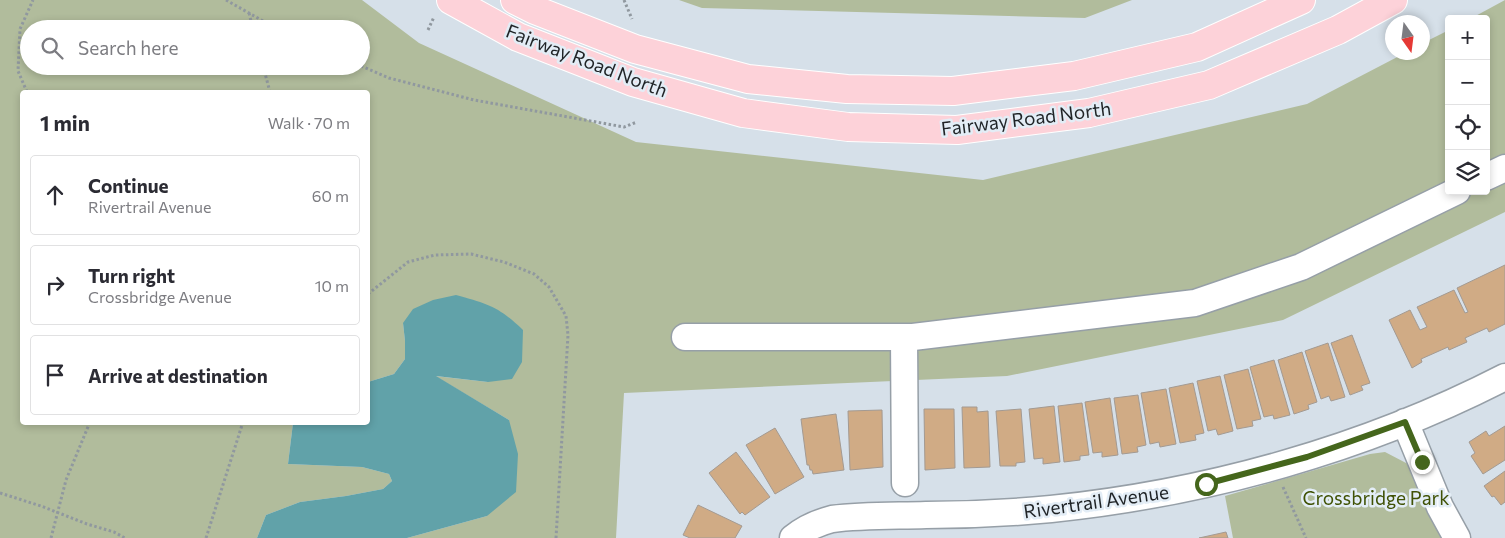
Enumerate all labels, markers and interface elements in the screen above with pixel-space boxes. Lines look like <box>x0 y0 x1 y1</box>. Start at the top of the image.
north arrow <box>1385 15 1430 60</box>
map controls <box>1445 15 1490 195</box>
button: + <box>1445 15 1490 60</box>
street label: Fairway Road North <box>503 19 671 101</box>
search box <box>20 20 370 75</box>
icon: search <box>38 34 66 62</box>
text: Search here <box>78 36 178 59</box>
button: − <box>1445 60 1490 105</box>
street label: Fairway Road North <box>940 96 1112 140</box>
button: locate <box>1445 105 1490 150</box>
text: 1 min <box>40 110 90 135</box>
text: Walk · 70 m <box>268 113 350 132</box>
button: layers <box>1445 150 1490 195</box>
text: Continue <box>88 174 168 197</box>
icon: ahead <box>41 181 69 209</box>
text: 60 m <box>312 186 349 205</box>
text: Rivertrail Avenue <box>88 197 211 216</box>
text: Turn right <box>88 264 175 287</box>
icon: right <box>41 271 69 299</box>
text: 10 m <box>315 276 349 295</box>
text: Crossbridge Avenue <box>88 287 232 306</box>
icon: arrive <box>41 361 69 389</box>
text: Arrive at destination <box>88 364 268 387</box>
route end <box>1411 451 1434 474</box>
route start <box>1195 473 1218 496</box>
street label: Rivertrail Avenue <box>1022 479 1170 523</box>
park label: Crossbridge Park <box>1303 486 1449 509</box>

